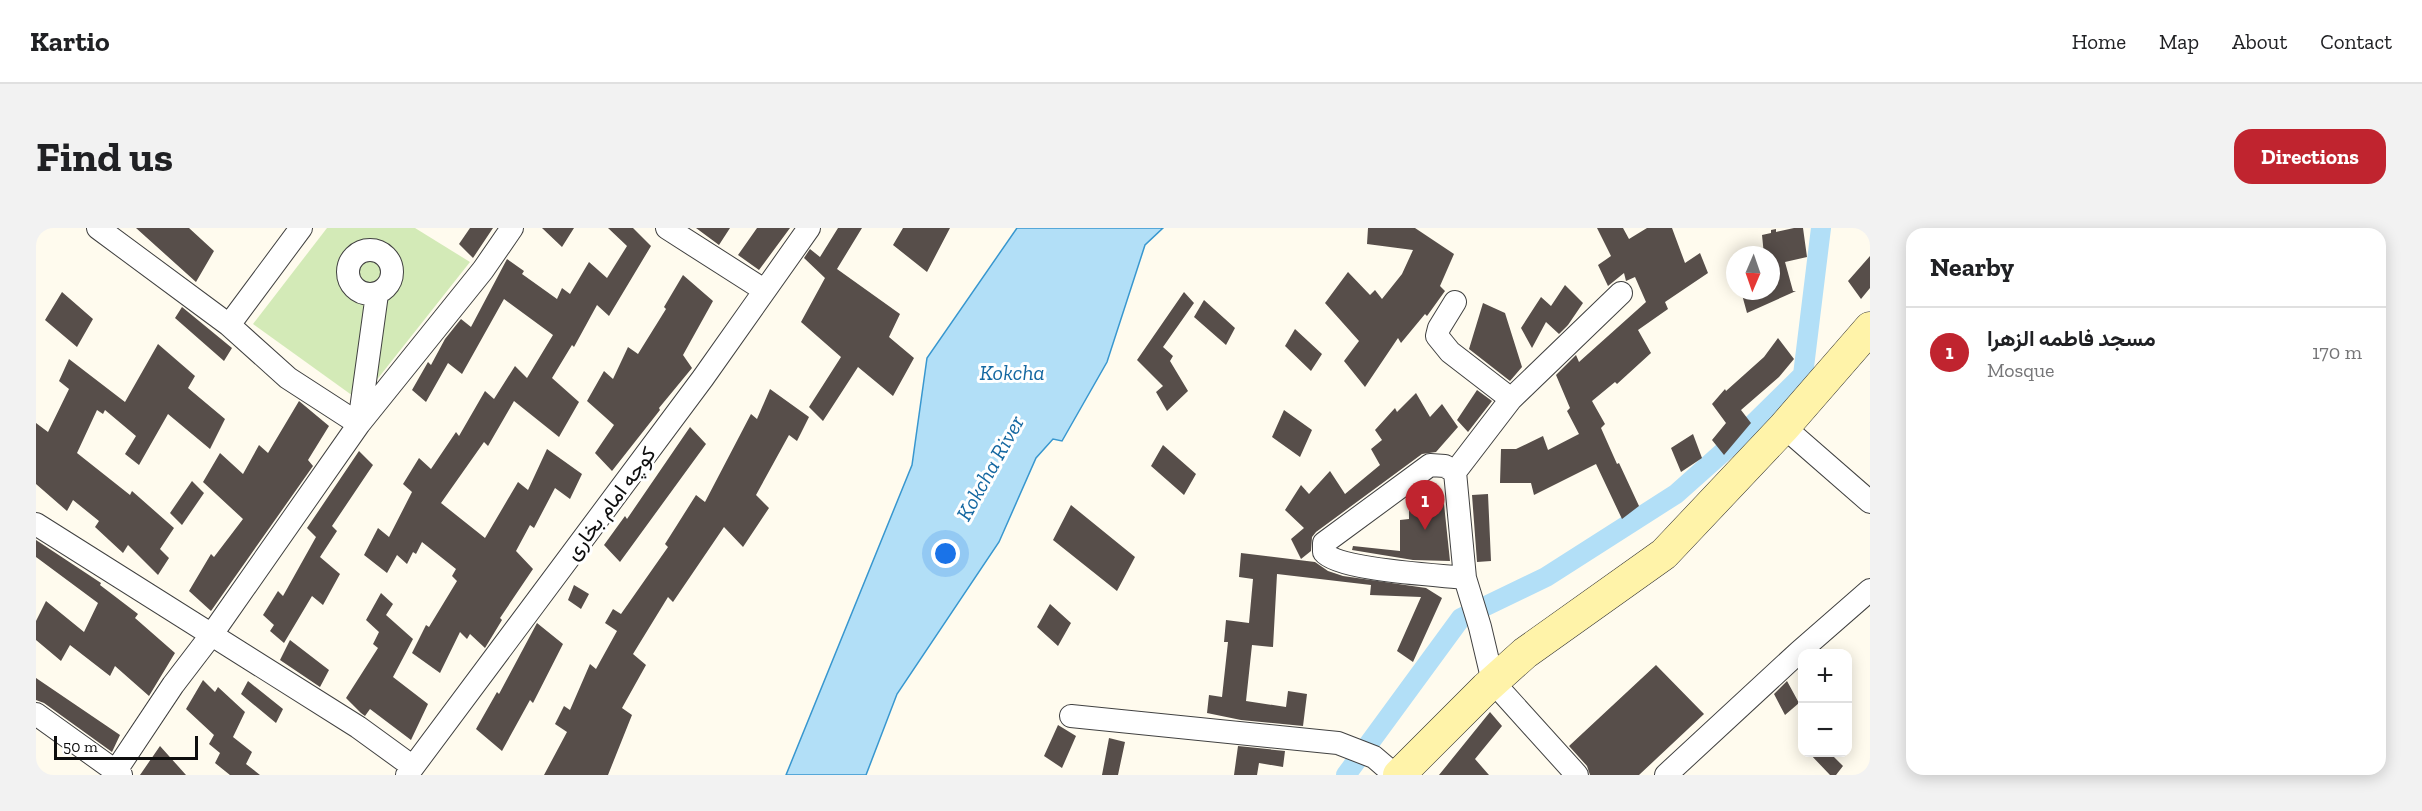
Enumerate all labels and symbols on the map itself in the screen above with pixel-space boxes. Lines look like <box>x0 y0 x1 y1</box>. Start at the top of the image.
north arrow <box>1726 246 1780 300</box>
water label: Kokcha <box>979 359 1045 386</box>
water label: Kokcha River <box>950 410 1030 525</box>
street label: کوچه امام بخاری <box>559 441 662 566</box>
pin: 1 <box>1406 480 1444 530</box>
your location <box>931 539 960 568</box>
scale bar <box>54 733 198 760</box>

